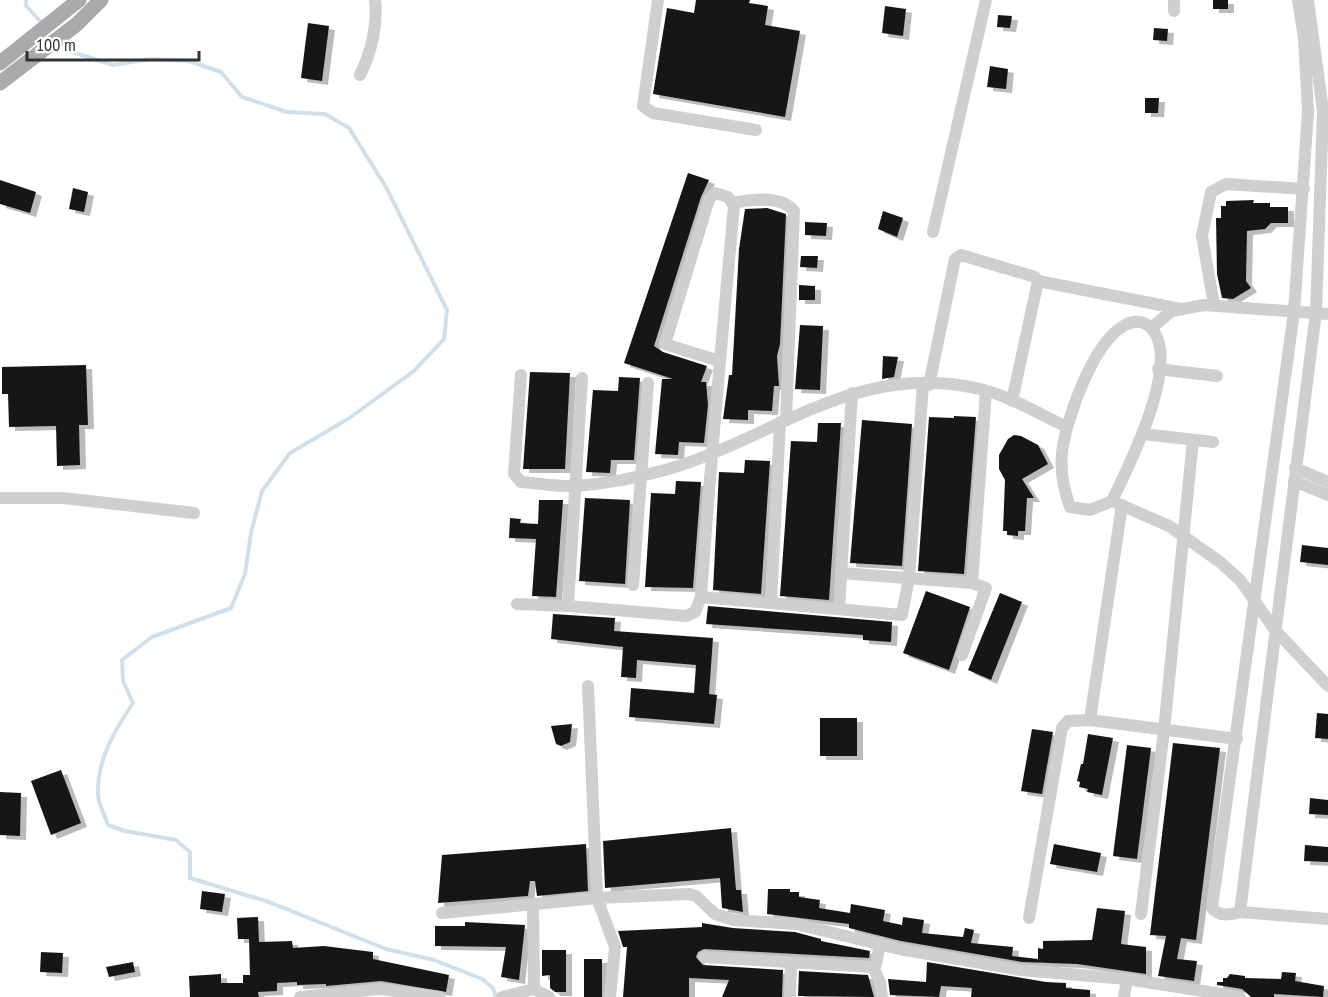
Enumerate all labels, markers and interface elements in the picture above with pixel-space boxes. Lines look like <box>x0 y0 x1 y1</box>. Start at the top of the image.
scale bar <box>27 24 200 62</box>
text: 100 m <box>36 33 76 56</box>

